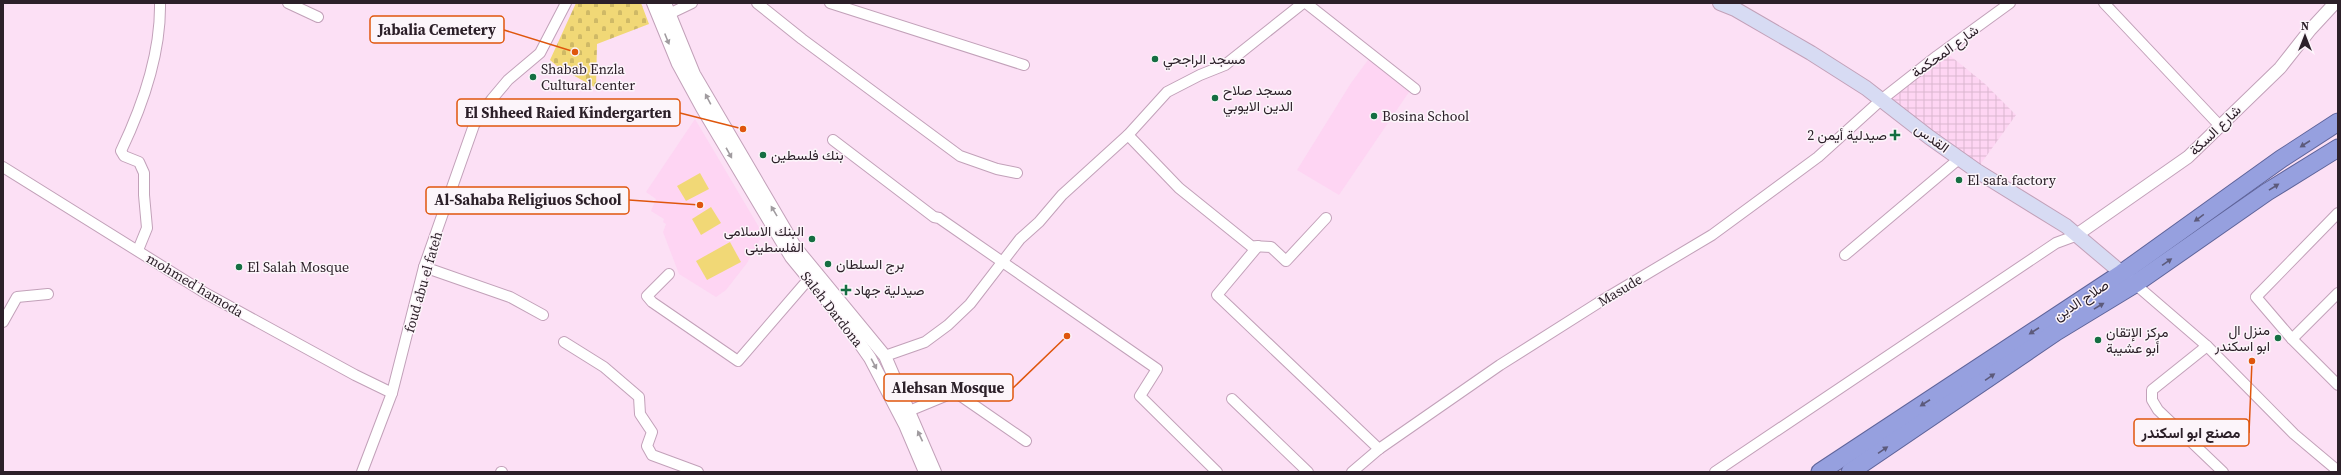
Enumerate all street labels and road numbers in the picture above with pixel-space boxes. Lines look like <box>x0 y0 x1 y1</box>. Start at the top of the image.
street label: شارع المحكمة <box>1907 20 1983 83</box>
street label: شارع السكة <box>2185 100 2246 160</box>
street label: القدس <box>1911 119 1953 157</box>
street label: foud abu el fateh <box>399 229 447 335</box>
street label: mohmed hamoda <box>143 248 248 322</box>
street label: Saleh Dardona <box>796 267 868 352</box>
street label: Masude <box>1594 269 1646 311</box>
street label: صلاح الدين <box>2049 274 2113 326</box>

